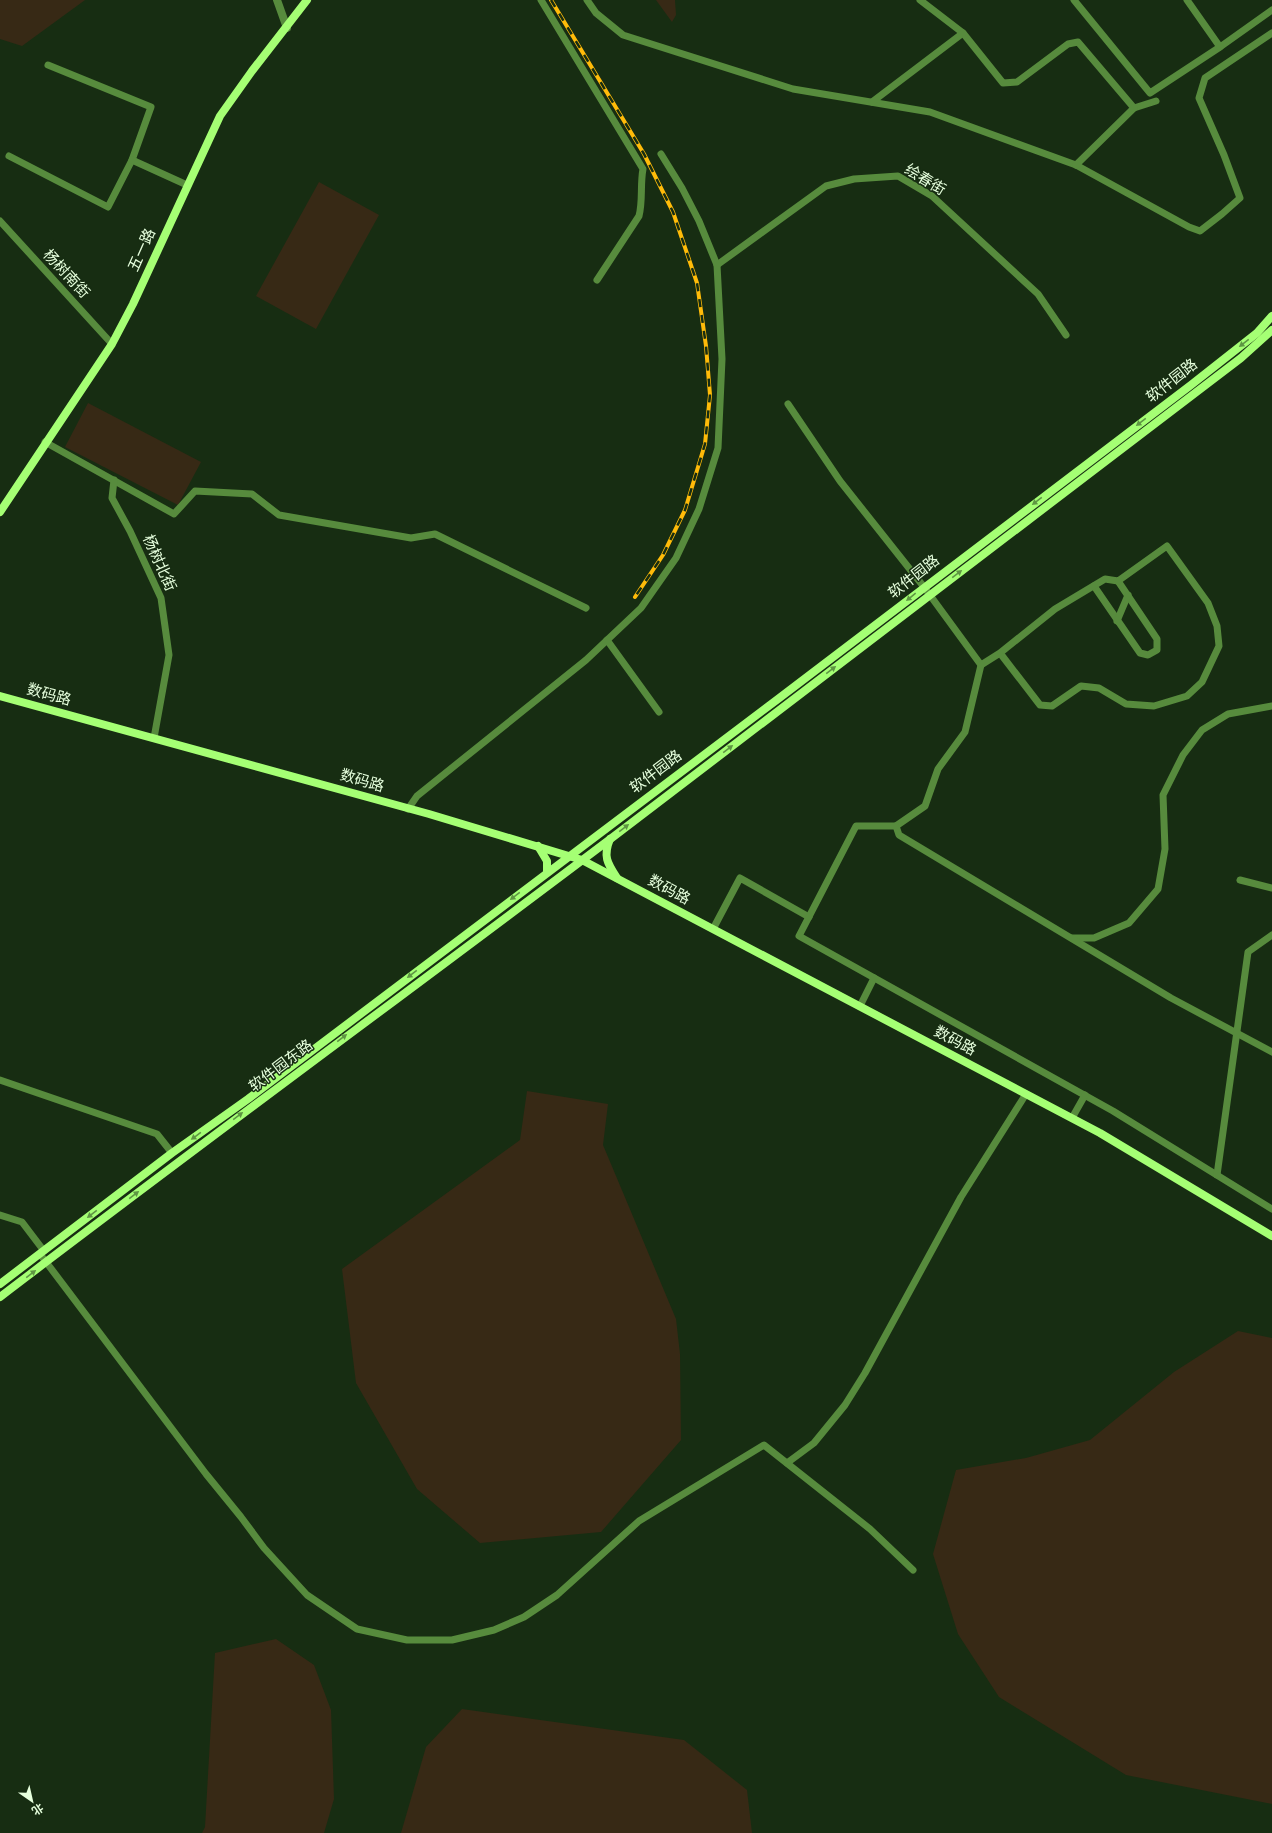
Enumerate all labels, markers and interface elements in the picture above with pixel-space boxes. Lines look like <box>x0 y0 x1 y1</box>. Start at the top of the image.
street label: 绘春街 <box>901 160 949 200</box>
street label: 五一路 <box>124 226 160 274</box>
street label: 杨树南街 <box>39 246 93 302</box>
one-way arrow <box>1238 339 1249 347</box>
street label: 软件园路 <box>1143 355 1201 407</box>
one-way arrow <box>1135 418 1146 427</box>
one-way arrow <box>1031 496 1042 505</box>
street label: 杨树北街 <box>138 532 180 594</box>
street label: 软件园路 <box>885 551 943 603</box>
one-way arrow <box>951 570 962 579</box>
one-way arrow <box>906 592 917 601</box>
one-way arrow <box>826 667 836 675</box>
street label: 数码路 <box>25 680 73 710</box>
one-way arrow <box>722 745 733 753</box>
street label: 软件园路 <box>626 746 686 798</box>
street label: 数码路 <box>338 766 386 796</box>
one-way arrow <box>619 824 630 832</box>
street label: 数码路 <box>645 871 693 909</box>
one-way arrow <box>510 892 521 900</box>
one-way arrow <box>406 970 417 978</box>
street label: 数码路 <box>931 1022 979 1060</box>
one-way arrow <box>337 1034 347 1042</box>
street label: 软件园东路 <box>245 1036 317 1096</box>
one-way arrow <box>233 1113 243 1121</box>
one-way arrow <box>190 1132 201 1140</box>
one-way arrow <box>129 1190 140 1199</box>
one-way arrow <box>86 1210 97 1218</box>
one-way arrow <box>26 1270 36 1278</box>
north arrow <box>12 1781 52 1821</box>
text: 北 <box>29 1800 46 1817</box>

